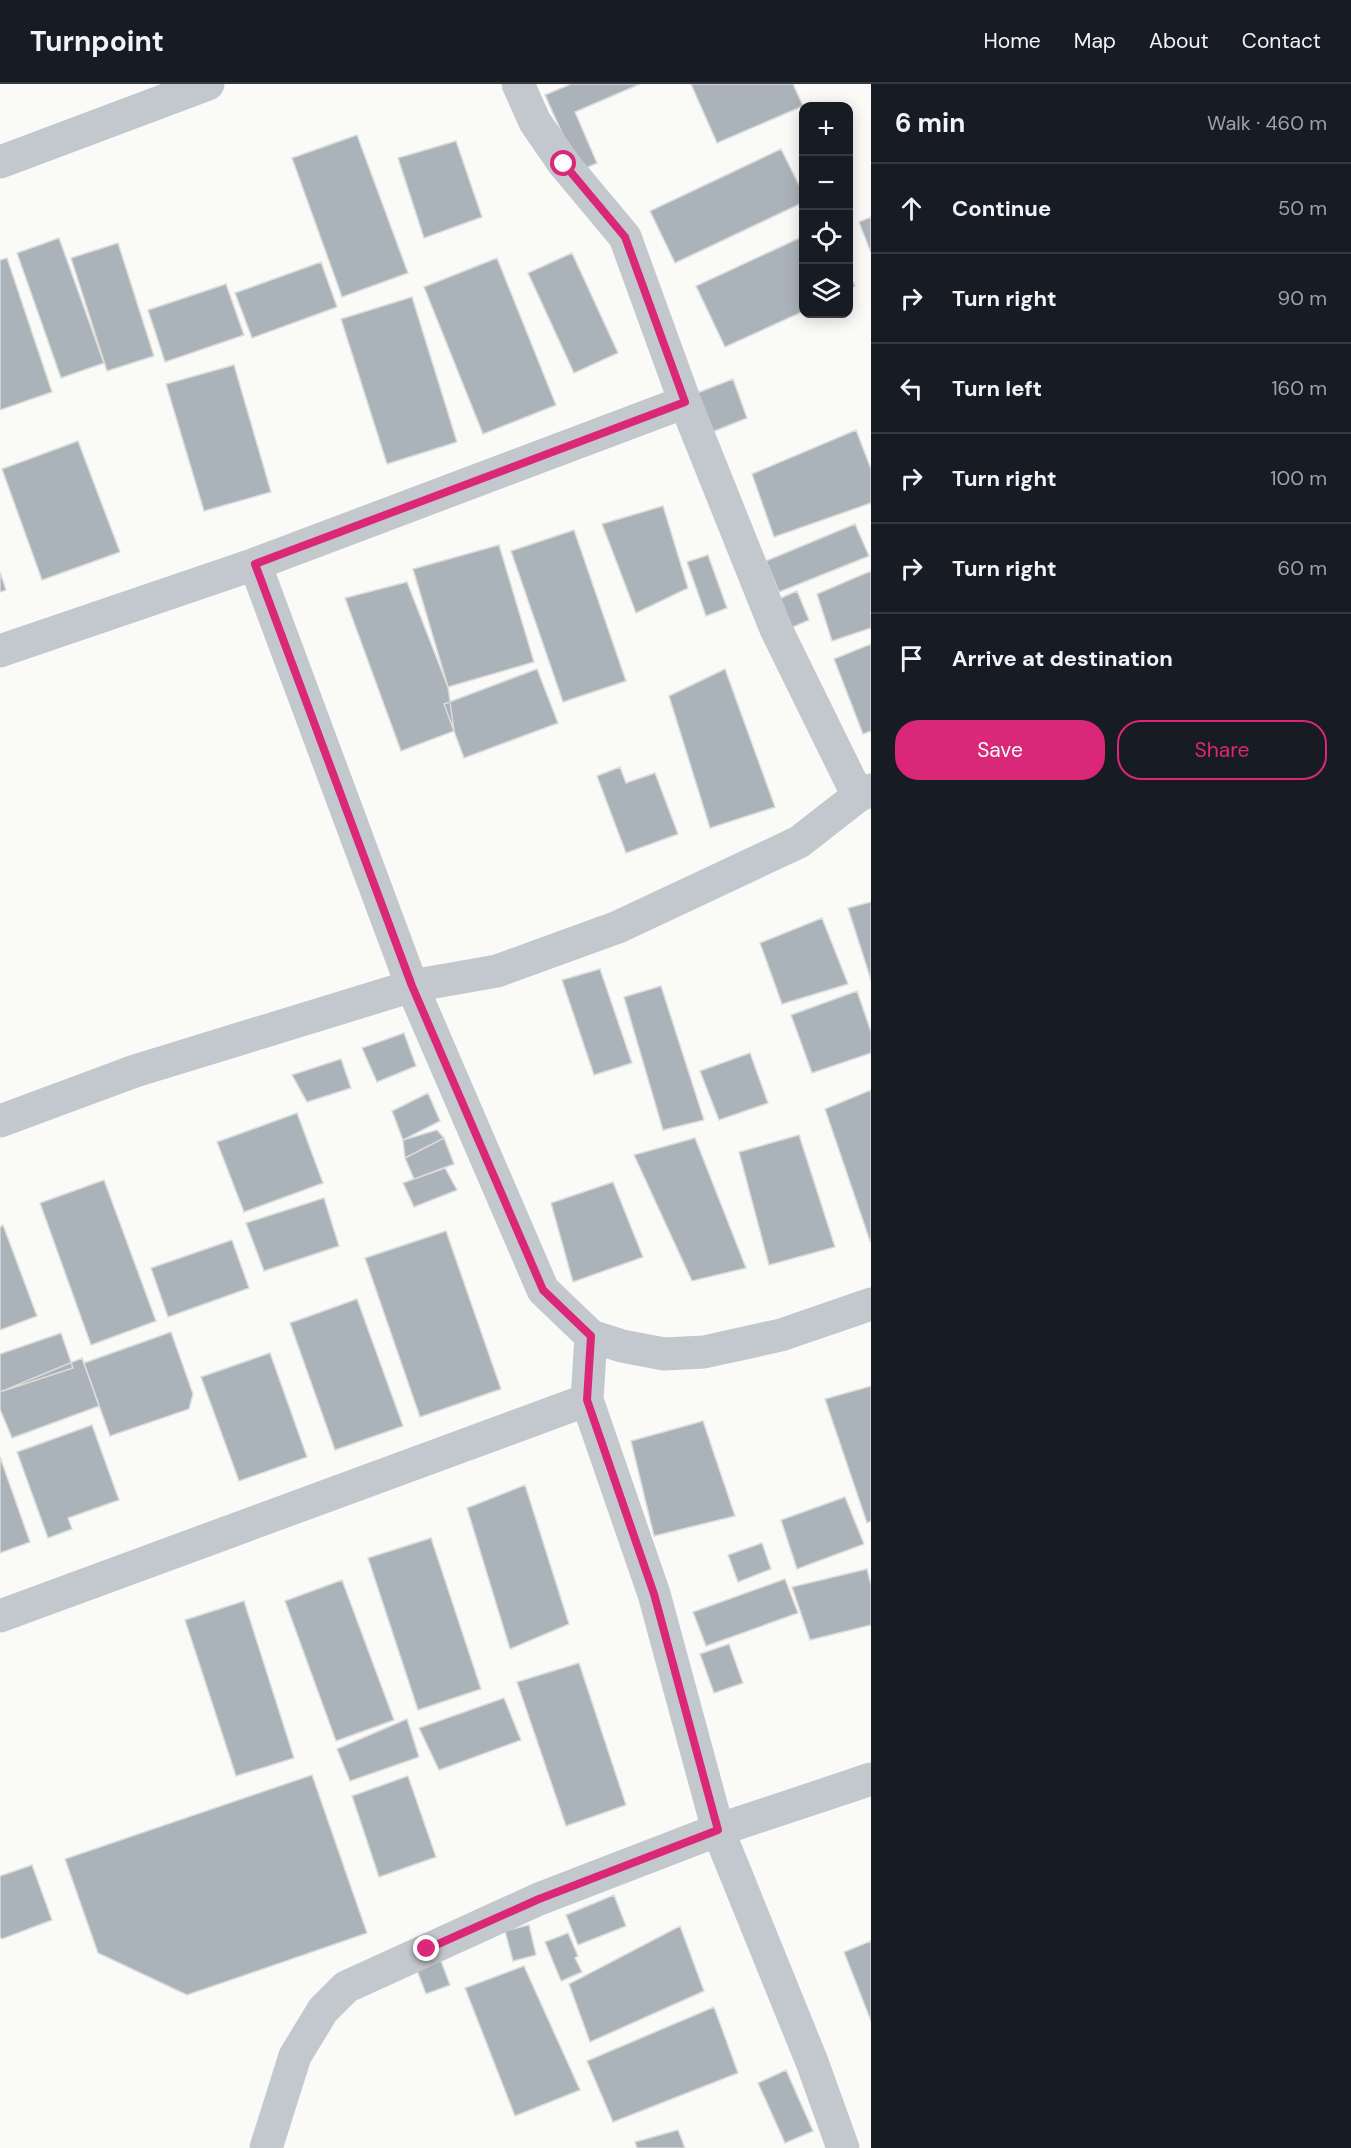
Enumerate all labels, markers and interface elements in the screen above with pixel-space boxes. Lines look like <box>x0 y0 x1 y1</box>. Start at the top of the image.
text: Turnpoint <box>30 23 164 60</box>
text: Home <box>983 27 1041 55</box>
text: Map <box>1074 27 1116 55</box>
text: About <box>1149 27 1209 55</box>
text: Contact <box>1242 27 1321 55</box>
map controls <box>799 102 853 318</box>
button: + <box>799 102 853 156</box>
text: 6 min <box>895 106 965 140</box>
text: Walk · 460 m <box>1207 110 1327 136</box>
route start <box>550 150 576 176</box>
button: − <box>799 156 853 210</box>
icon: ahead <box>895 192 928 225</box>
text: Continue <box>952 194 1051 223</box>
text: 50 m <box>1278 195 1327 221</box>
button: locate <box>799 210 853 264</box>
button: layers <box>799 264 853 318</box>
icon: right <box>895 282 928 315</box>
text: Turn right <box>952 284 1057 313</box>
text: 90 m <box>1278 285 1327 311</box>
icon: left <box>895 372 928 405</box>
text: Turn left <box>952 374 1042 403</box>
text: 160 m <box>1271 375 1327 401</box>
icon: right <box>895 462 928 495</box>
text: Turn right <box>952 464 1057 493</box>
text: 100 m <box>1270 465 1327 491</box>
icon: right <box>895 552 928 585</box>
text: Turn right <box>952 554 1057 583</box>
text: 60 m <box>1278 555 1327 581</box>
icon: arrive <box>895 642 928 675</box>
text: Arrive at destination <box>952 644 1173 673</box>
button: Save <box>895 720 1105 780</box>
button: Share <box>1117 720 1327 780</box>
route end <box>413 1935 439 1961</box>

